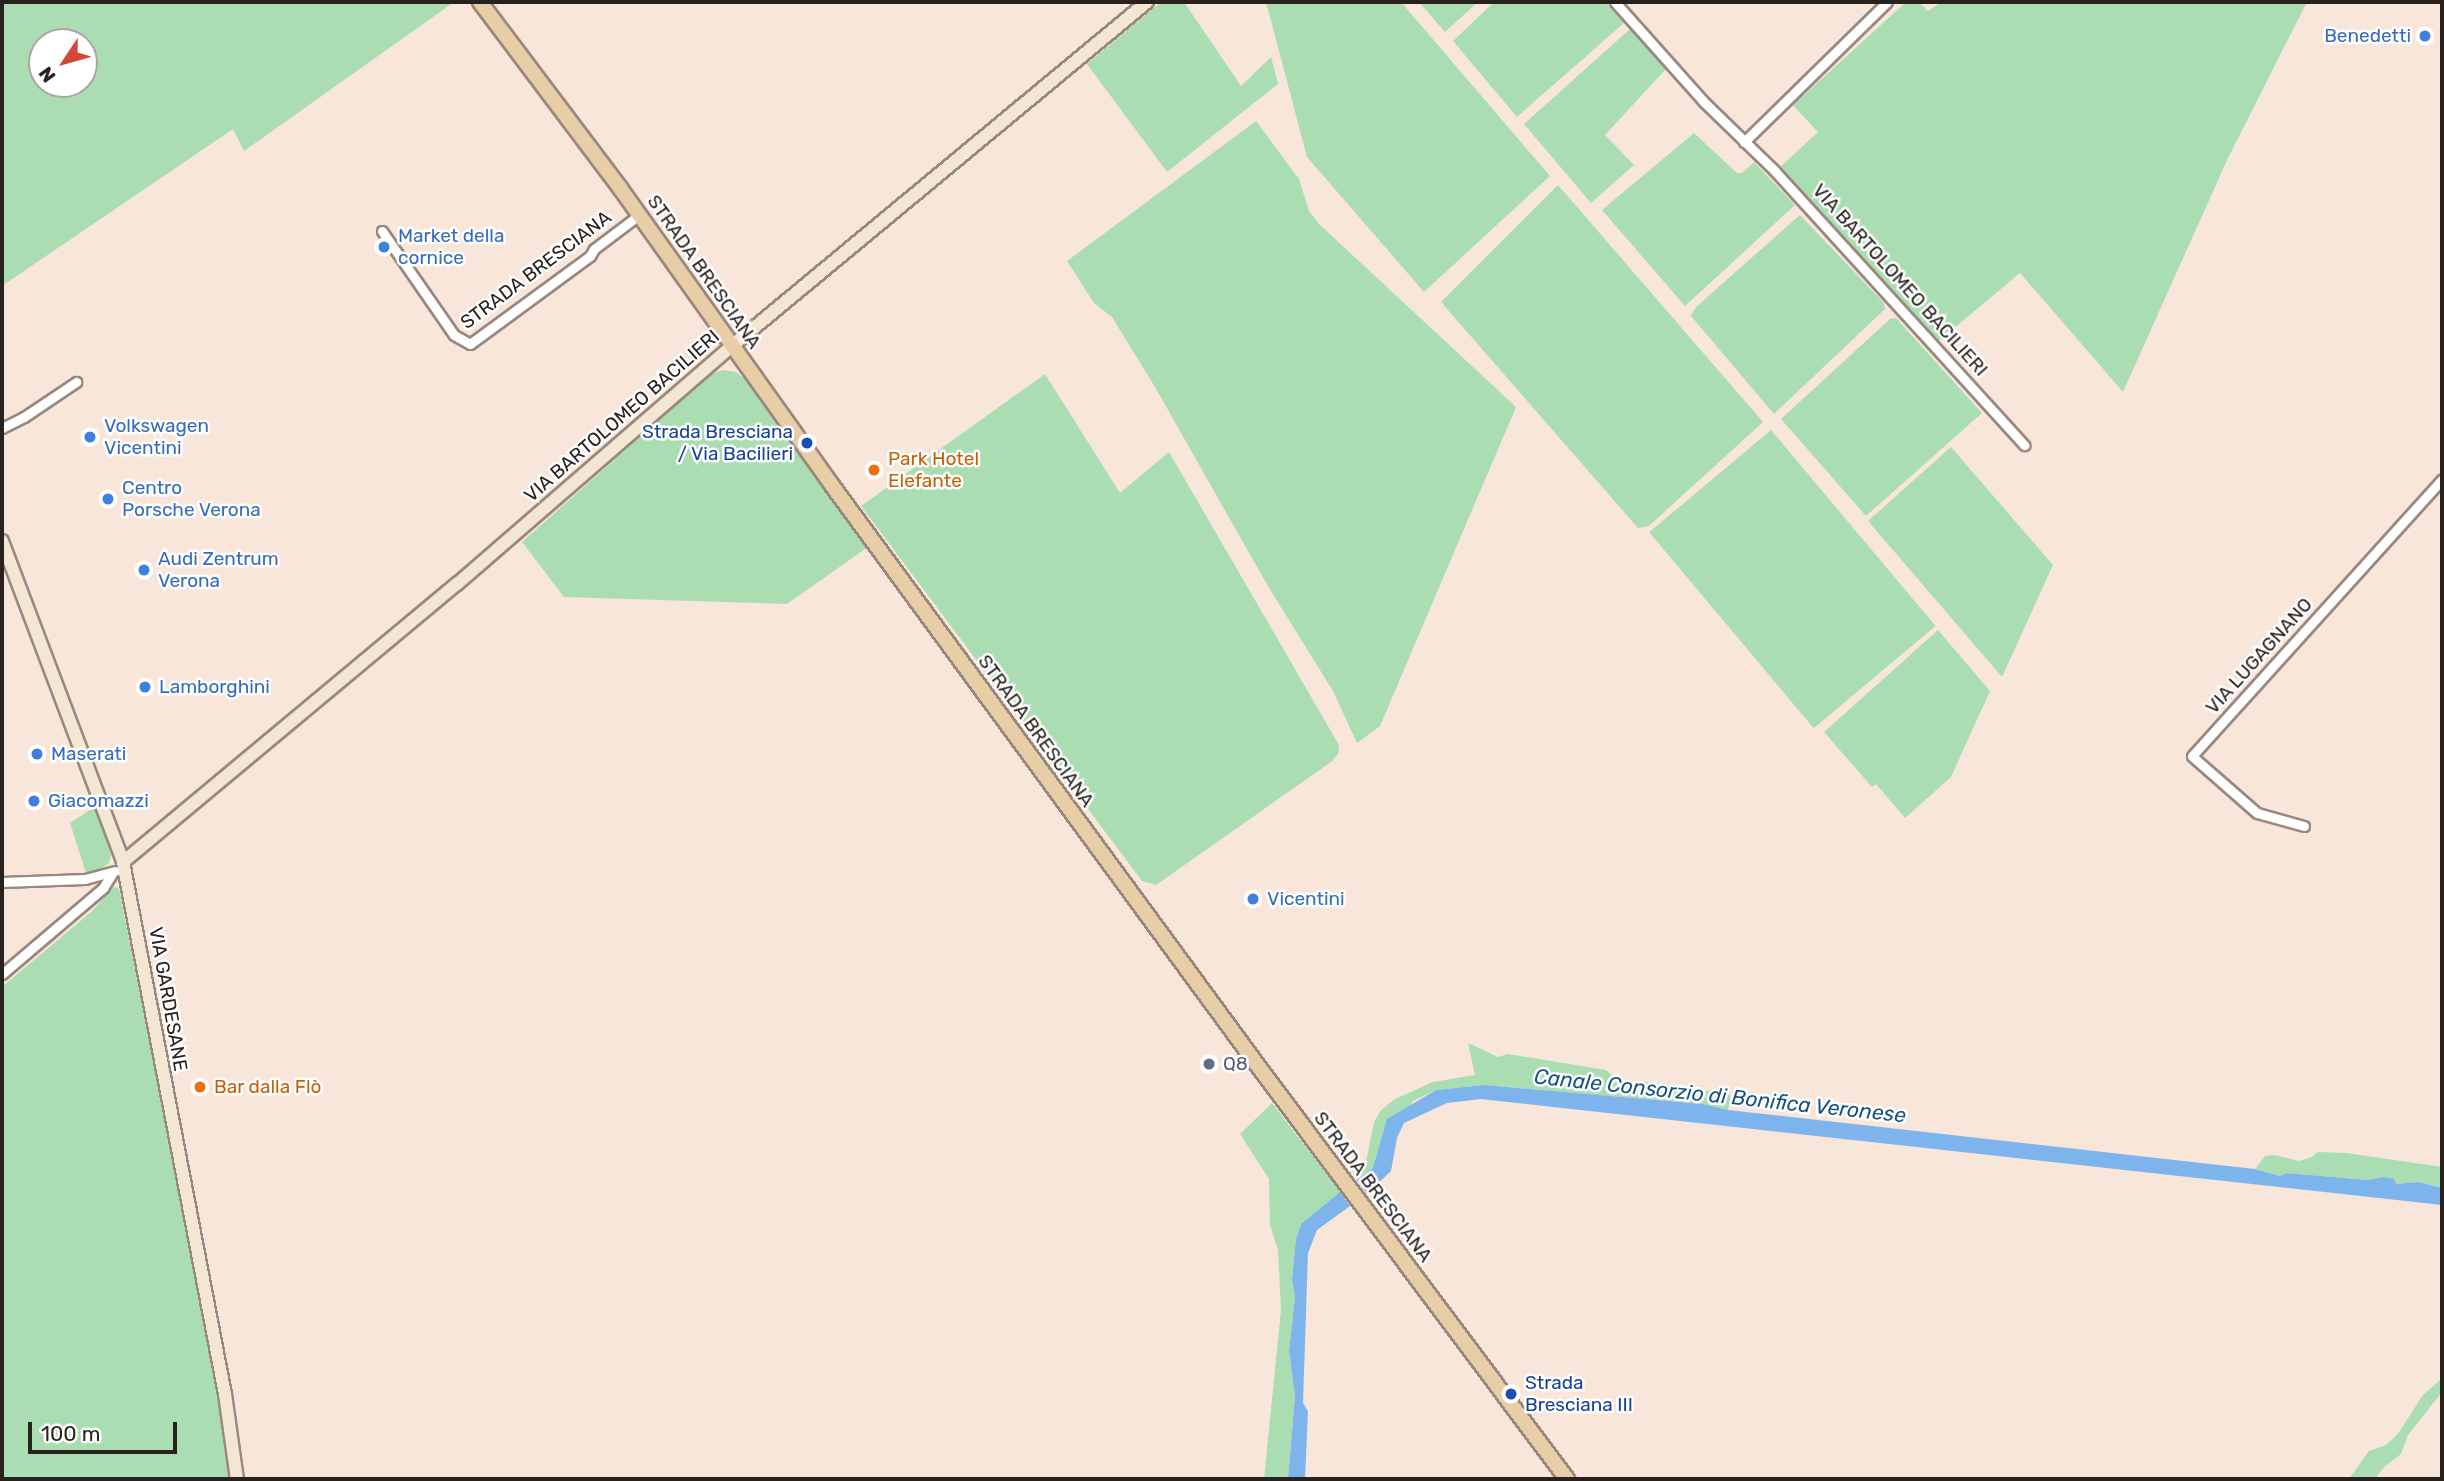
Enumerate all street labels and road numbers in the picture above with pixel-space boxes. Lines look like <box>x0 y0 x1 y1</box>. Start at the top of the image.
street label: VIA BARTOLOMEO BACILIERI <box>1807 179 1993 381</box>
street label: STRADA BRESCIANA <box>642 190 766 354</box>
street label: STRADA BRESCIANA <box>456 206 616 334</box>
street label: VIA BARTOLOMEO BACILIERI <box>520 325 724 507</box>
street label: VIA LUGAGNANO <box>2201 593 2317 719</box>
street label: STRADA BRESCIANA <box>973 650 1099 812</box>
street label: VIA GARDESANE <box>144 925 192 1073</box>
street label: STRADA BRESCIANA <box>1309 1107 1437 1267</box>

